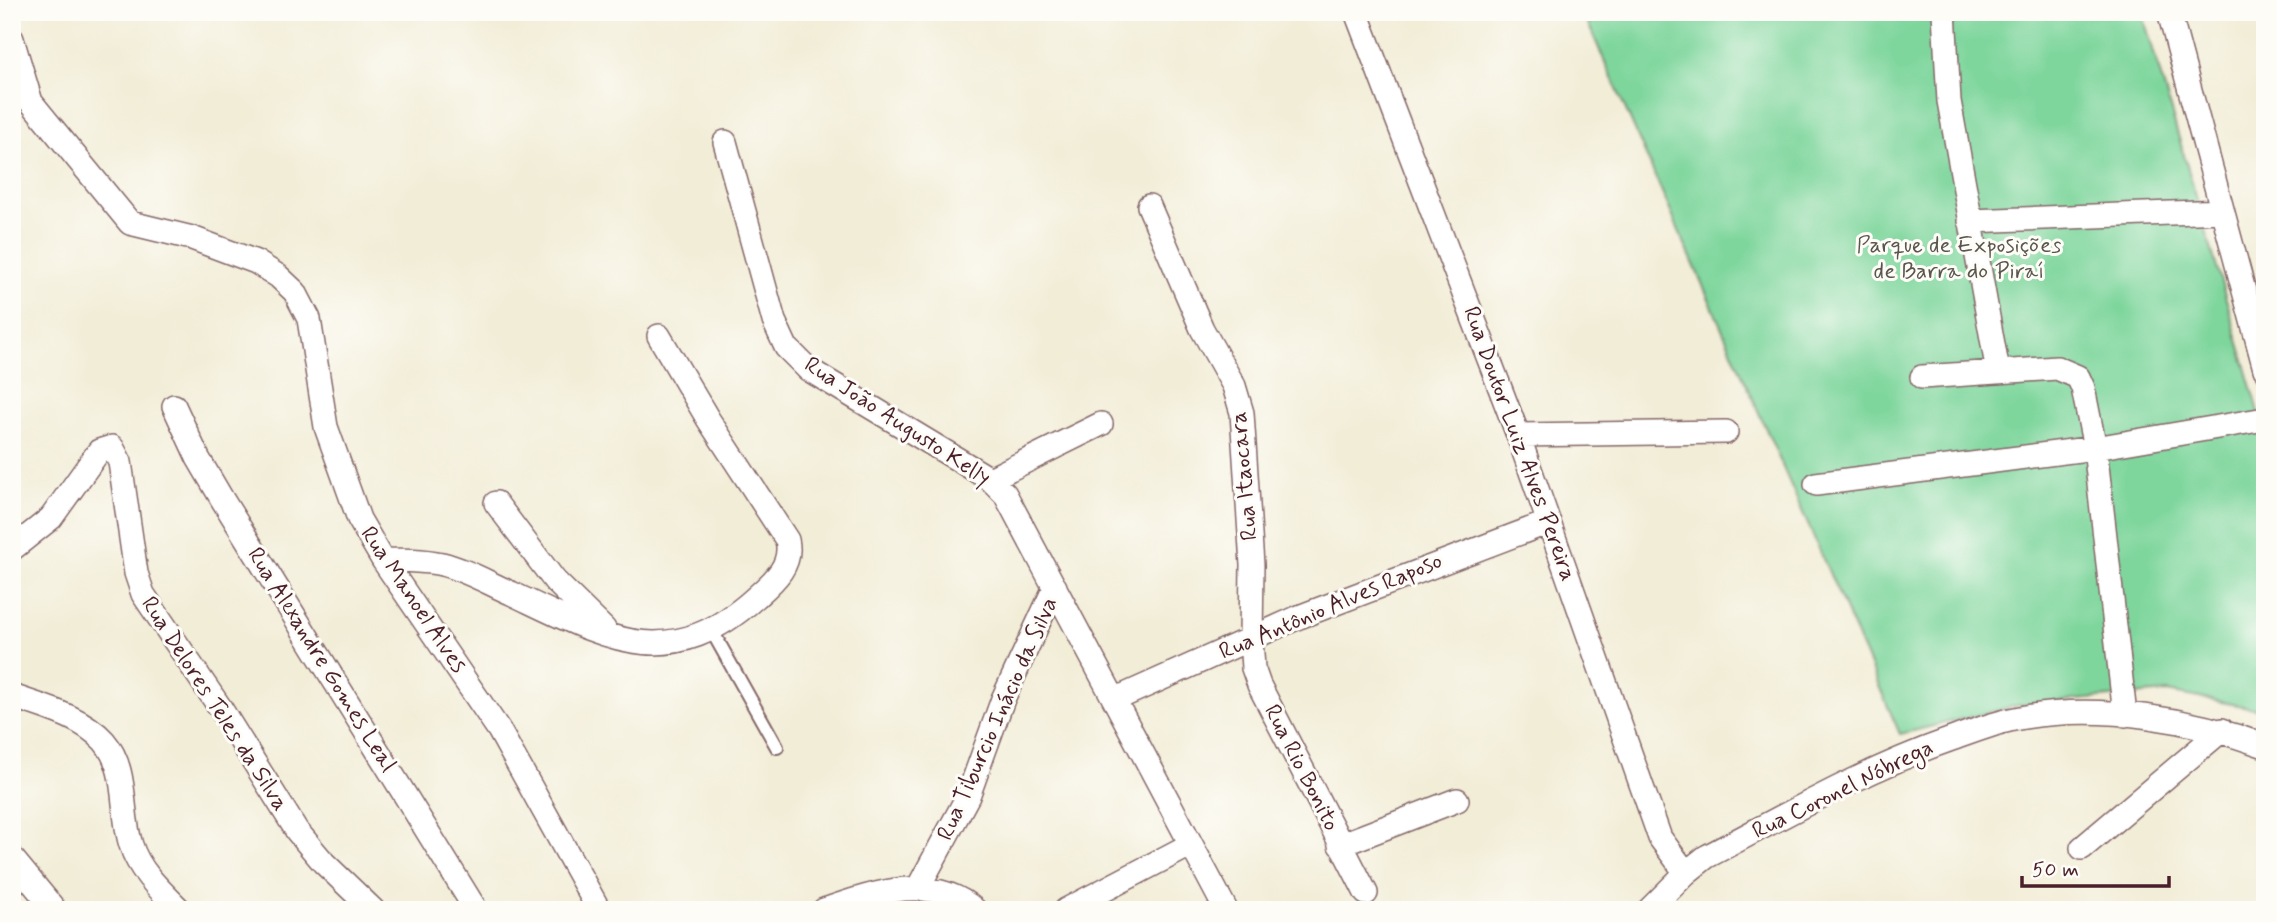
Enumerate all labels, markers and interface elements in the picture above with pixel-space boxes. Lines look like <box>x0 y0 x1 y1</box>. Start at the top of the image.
park label: Parque de Exposições de Barra do Piraí <box>1857 231 2061 287</box>
street label: Rua Doutor Luiz Alves Pereira <box>1455 303 1583 585</box>
street label: Rua João Augusto Kelly <box>798 350 996 494</box>
street label: Rua Itaocara <box>1224 410 1266 542</box>
street label: Rua Manoel Alves <box>353 521 473 679</box>
street label: Rua Alexandre Gomes Leal <box>240 542 402 778</box>
street label: Rua Antônio Alves Raposo <box>1215 546 1447 668</box>
street label: Rua Delores Teles da Silva <box>133 591 295 817</box>
street label: Rua Tiburcio Inácio da Silva <box>931 593 1065 845</box>
street label: Rua Rio Bonito <box>1256 700 1346 836</box>
street label: Rua Coronel Nóbrega <box>1747 733 1939 849</box>
scale bar <box>2022 845 2168 889</box>
text: 50 m <box>2032 856 2079 884</box>

